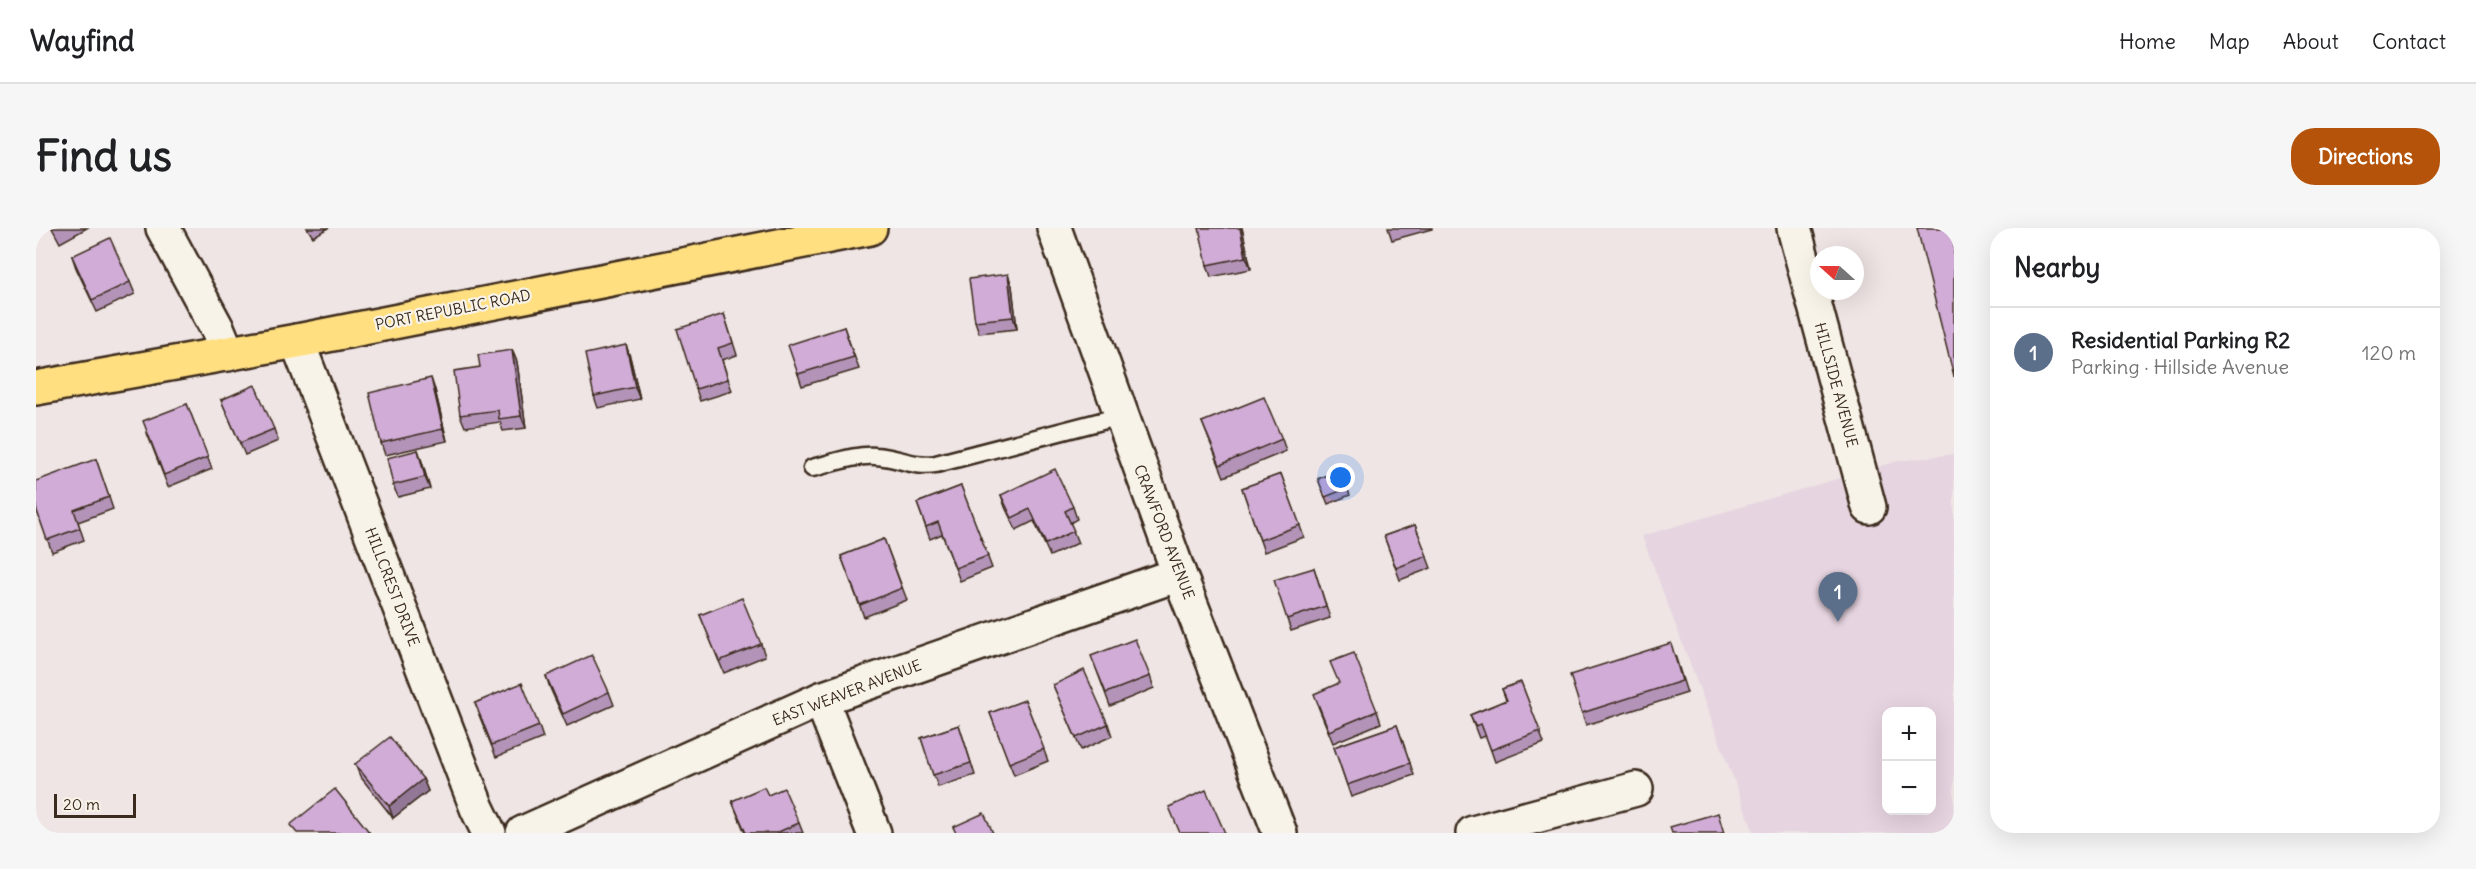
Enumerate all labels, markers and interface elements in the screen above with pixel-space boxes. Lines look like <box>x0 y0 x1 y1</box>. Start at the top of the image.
text: Wayfind <box>30 23 134 59</box>
text: Home <box>2119 28 2176 55</box>
text: Map <box>2209 28 2250 55</box>
text: About <box>2283 28 2339 55</box>
text: Contact <box>2372 28 2446 55</box>
button: Directions <box>2291 128 2440 185</box>
text: Find us <box>36 130 172 182</box>
north arrow <box>1810 246 1864 300</box>
text: Nearby <box>2014 251 2100 284</box>
street label: PORT REPUBLIC ROAD <box>374 285 532 334</box>
street label: HILLSIDE AVENUE <box>1811 320 1862 449</box>
text: Residential Parking R2 <box>2071 326 2290 354</box>
text: 1 <box>2030 340 2037 365</box>
text: 120 m <box>2362 340 2416 365</box>
text: Parking · Hillside Avenue <box>2071 354 2289 379</box>
street label: CRAWFORD AVENUE <box>1130 462 1199 602</box>
your location <box>1326 463 1355 492</box>
street label: HILLCREST DRIVE <box>361 525 424 649</box>
pin: 1 <box>1818 572 1858 622</box>
street label: EAST WEAVER AVENUE <box>770 655 924 730</box>
map controls <box>1882 707 1936 815</box>
button: + <box>1882 707 1936 761</box>
button: − <box>1882 761 1936 815</box>
scale bar <box>54 791 136 818</box>
text: 20 m <box>63 794 100 814</box>

